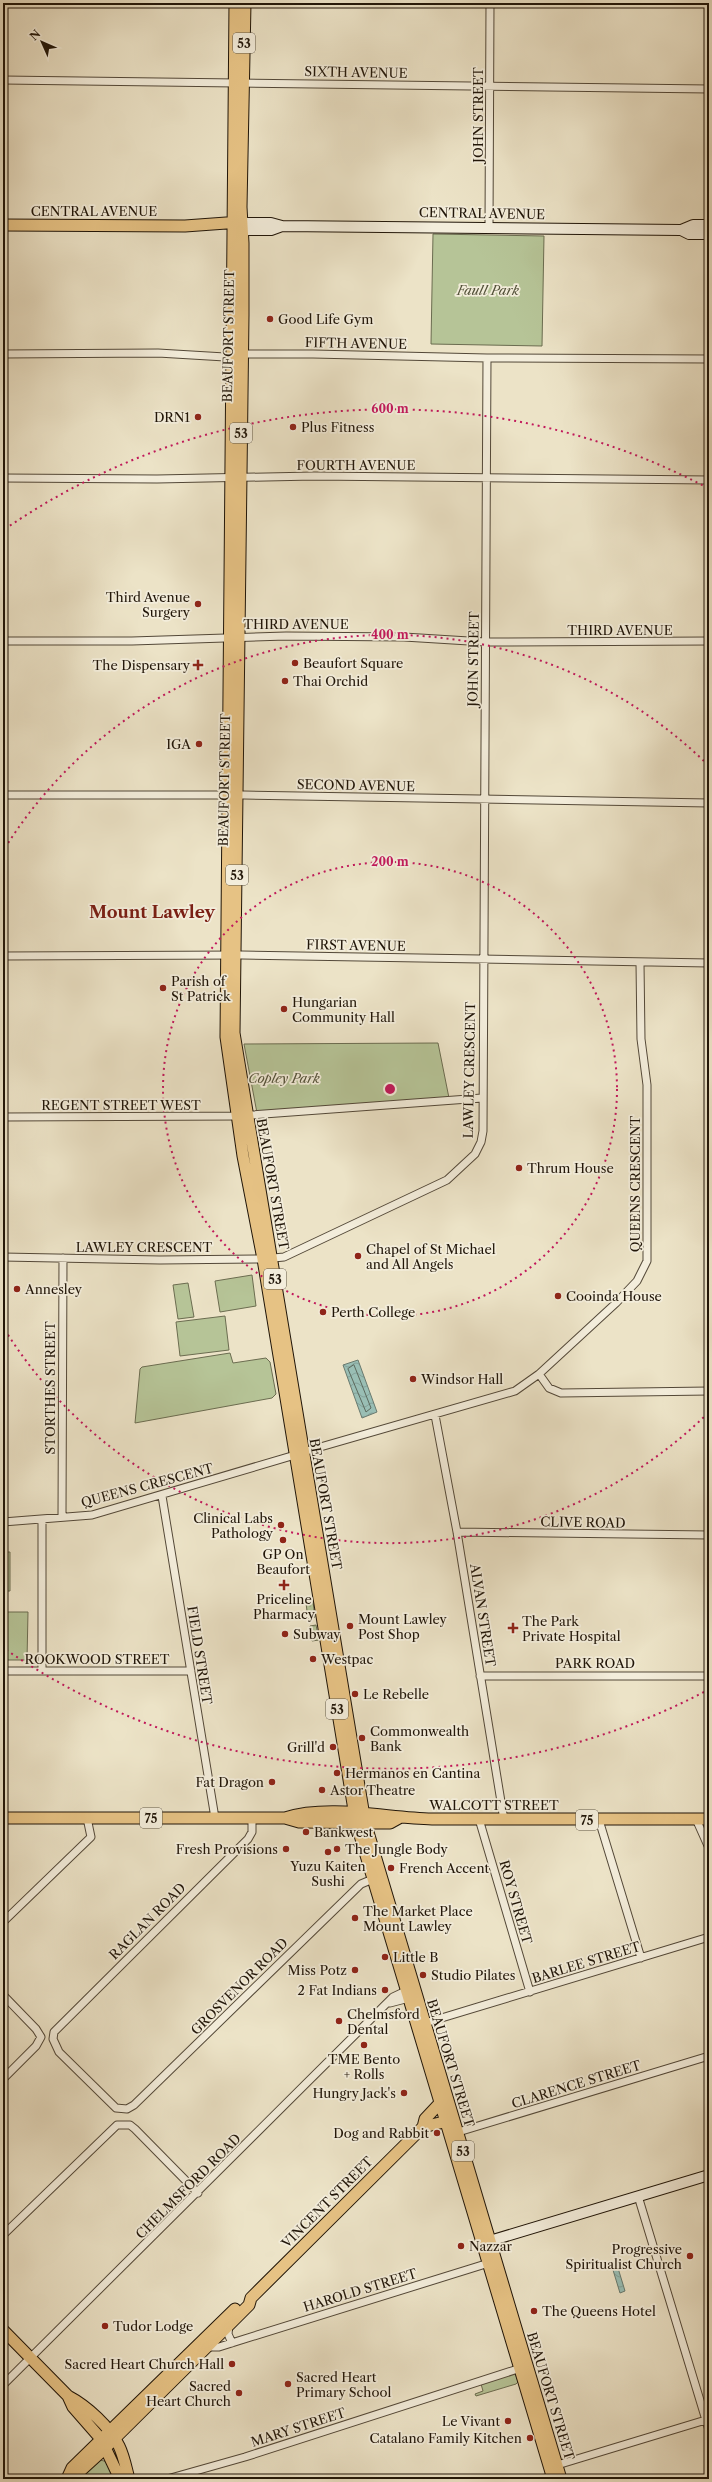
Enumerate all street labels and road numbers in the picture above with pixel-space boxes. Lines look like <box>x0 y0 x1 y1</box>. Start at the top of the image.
road number: 53 <box>233 33 255 53</box>
street label: SIXTH AVENUE <box>304 63 408 81</box>
street label: JOHN STREET <box>470 67 486 165</box>
street label: CENTRAL AVENUE <box>31 203 157 219</box>
street label: CENTRAL AVENUE <box>419 204 545 222</box>
street label: BEAUFORT STREET <box>219 269 237 403</box>
street label: FIFTH AVENUE <box>305 334 407 352</box>
road number: 53 <box>230 423 252 443</box>
street label: FOURTH AVENUE <box>297 457 415 473</box>
street label: JOHN STREET <box>464 611 482 709</box>
street label: THIRD AVENUE <box>243 616 349 632</box>
street label: THIRD AVENUE <box>567 622 673 638</box>
street label: BEAUFORT STREET <box>215 713 233 847</box>
street label: SECOND AVENUE <box>297 776 415 794</box>
road number: 53 <box>226 865 248 885</box>
street label: FIRST AVENUE <box>306 936 406 954</box>
street label: LAWLEY CRESCENT <box>460 1001 478 1138</box>
street label: REGENT STREET WEST <box>41 1097 201 1113</box>
street label: QUEENS CRESCENT <box>627 1116 643 1252</box>
street label: BEAUFORT STREET <box>254 1117 292 1251</box>
street label: LAWLEY CRESCENT <box>76 1239 213 1255</box>
road number: 53 <box>264 1269 286 1289</box>
street label: STORTHES STREET <box>42 1321 58 1455</box>
street label: BEAUFORT STREET <box>307 1437 345 1571</box>
street label: QUEENS CRESCENT <box>79 1460 215 1510</box>
street label: CLIVE ROAD <box>540 1513 626 1531</box>
street label: ALVAN STREET <box>467 1561 499 1668</box>
street label: FIELD STREET <box>184 1605 216 1706</box>
street label: ROOKWOOD STREET <box>25 1651 170 1667</box>
street label: PARK ROAD <box>555 1655 635 1671</box>
road number: 53 <box>326 1699 348 1719</box>
street label: WALCOTT STREET <box>428 1797 559 1813</box>
road number: 75 <box>140 1808 162 1828</box>
road number: 75 <box>576 1810 598 1830</box>
street label: ROY STREET <box>496 1858 536 1946</box>
street label: RAGLAN ROAD <box>105 1879 189 1963</box>
street label: GROSVENOR ROAD <box>187 1934 291 2038</box>
street label: BARLEE STREET <box>530 1938 642 1986</box>
street label: BEAUFORT STREET <box>424 1997 478 2129</box>
street label: CLARENCE STREET <box>509 2057 643 2111</box>
street label: CHELMSFORD ROAD <box>132 2130 244 2242</box>
road number: 53 <box>452 2141 474 2161</box>
street label: VINCENT STREET <box>277 2153 376 2252</box>
street label: HAROLD STREET <box>301 2265 419 2315</box>
street label: BEAUFORT STREET <box>524 2330 578 2462</box>
street label: MARY STREET <box>249 2404 348 2450</box>

